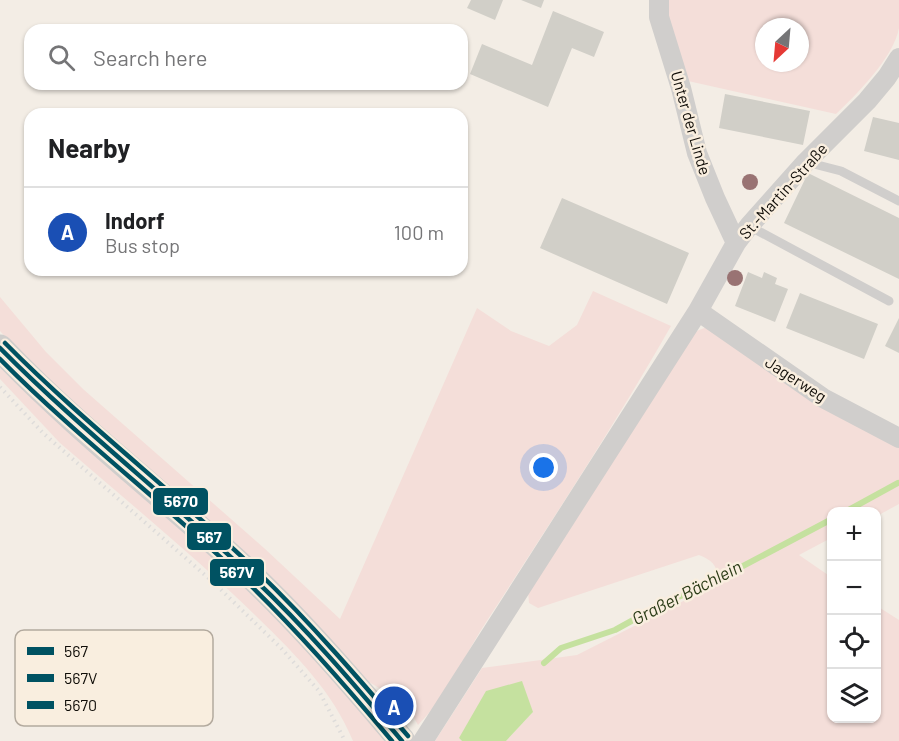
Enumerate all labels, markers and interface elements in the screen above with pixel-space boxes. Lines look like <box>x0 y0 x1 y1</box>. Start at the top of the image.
north arrow <box>755 18 809 72</box>
search box <box>24 24 468 90</box>
icon: search <box>45 41 78 74</box>
text: Search here <box>93 44 207 70</box>
street label: Unter der Linde <box>668 69 715 177</box>
text: Nearby <box>48 132 130 163</box>
street label: St.-Martin-Straße <box>735 139 831 243</box>
text: Indorf <box>105 207 165 233</box>
text: A <box>61 220 74 244</box>
text: 100 m <box>394 220 444 244</box>
text: Bus stop <box>105 233 180 257</box>
street label: Jagerweg <box>762 352 830 405</box>
your location <box>529 453 558 482</box>
line badge: 5670 <box>152 487 209 516</box>
text: 5670 <box>164 491 198 510</box>
map controls <box>827 507 881 723</box>
button: + <box>827 507 881 561</box>
line badge: 567 <box>186 522 232 551</box>
text: 567 <box>196 527 222 546</box>
water label: Graßer Bächlein <box>628 555 745 629</box>
line badge: 567V <box>209 558 265 587</box>
button: − <box>827 561 881 615</box>
text: 567V <box>219 562 255 581</box>
button: locate <box>827 615 881 669</box>
legend <box>15 630 213 726</box>
text: 567 <box>64 641 88 660</box>
text: 567V <box>64 668 97 687</box>
button: layers <box>827 669 881 723</box>
pin: A <box>374 684 414 728</box>
text: 5670 <box>64 695 97 714</box>

